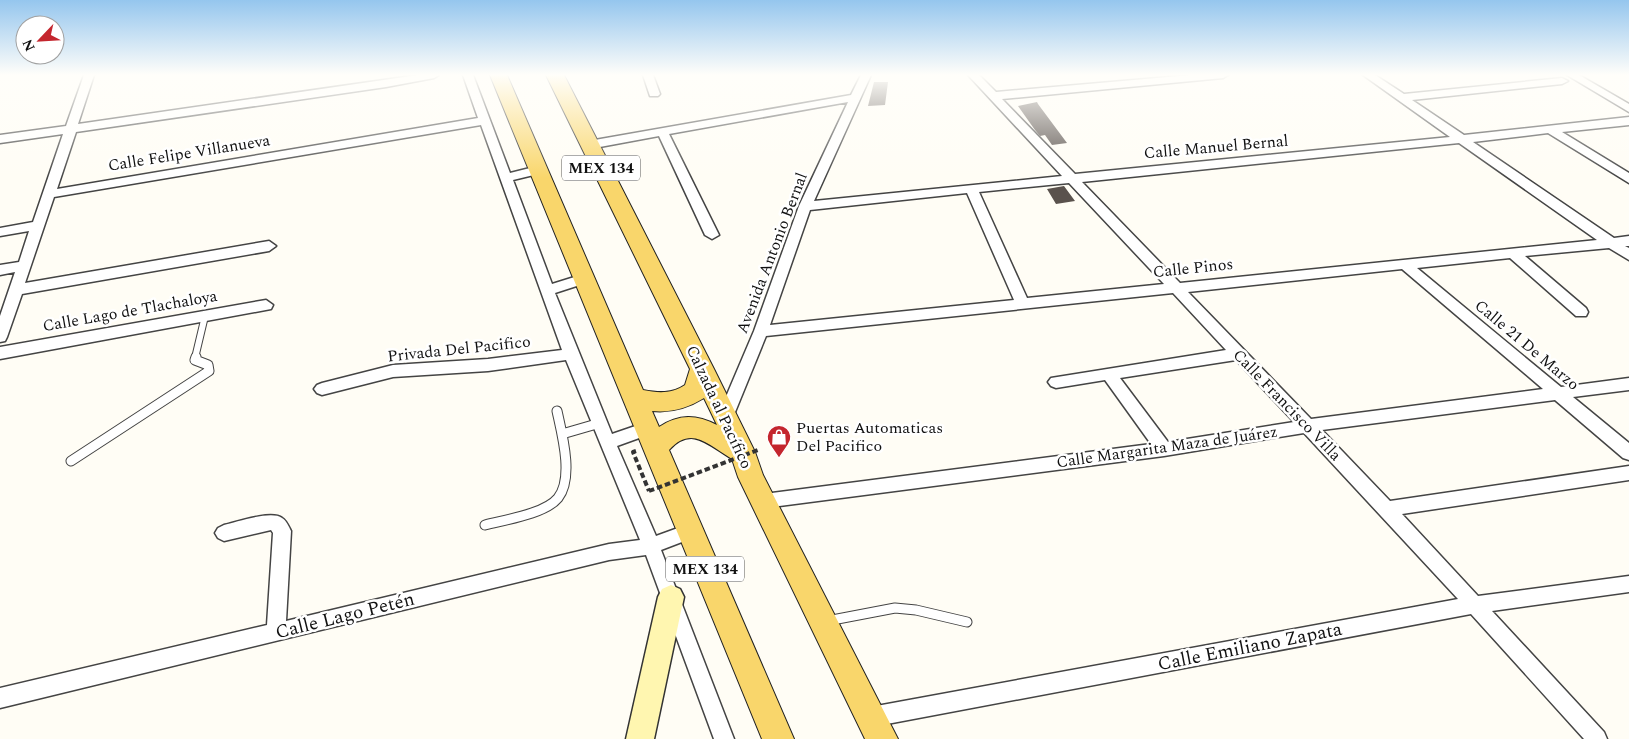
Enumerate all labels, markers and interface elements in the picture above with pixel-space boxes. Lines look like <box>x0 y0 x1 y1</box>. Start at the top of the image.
north arrow <box>15 15 65 65</box>
text: N <box>17 36 41 55</box>
street label: Calle Felipe Villanueva <box>106 128 272 178</box>
street label: Calle Manuel Bernal <box>1143 129 1289 165</box>
road number: MEX 134 <box>562 156 640 180</box>
street label: Avenida Antonio Bernal <box>730 169 814 337</box>
street label: Calle Pinos <box>1152 252 1234 284</box>
street label: Calle Lago de Tlachaloya <box>41 284 219 338</box>
street label: Calle 21 De Marzo <box>1469 294 1585 396</box>
street label: Privada Del Pacifico <box>386 330 532 368</box>
street label: Calzada al Pacífico <box>680 341 758 473</box>
street label: Calle Francisco Villa <box>1227 344 1347 466</box>
place label: Puertas Automaticas Del Pacifico <box>796 416 943 458</box>
street label: Calle Margarita Maza de Juárez <box>1055 420 1279 474</box>
shop icon: Puertas Automaticas Del Pacifico <box>766 424 792 458</box>
road number: MEX 134 <box>666 556 744 582</box>
street label: Calle Lago Petén <box>272 585 418 647</box>
street label: Calle Emiliano Zapata <box>1155 615 1345 679</box>

